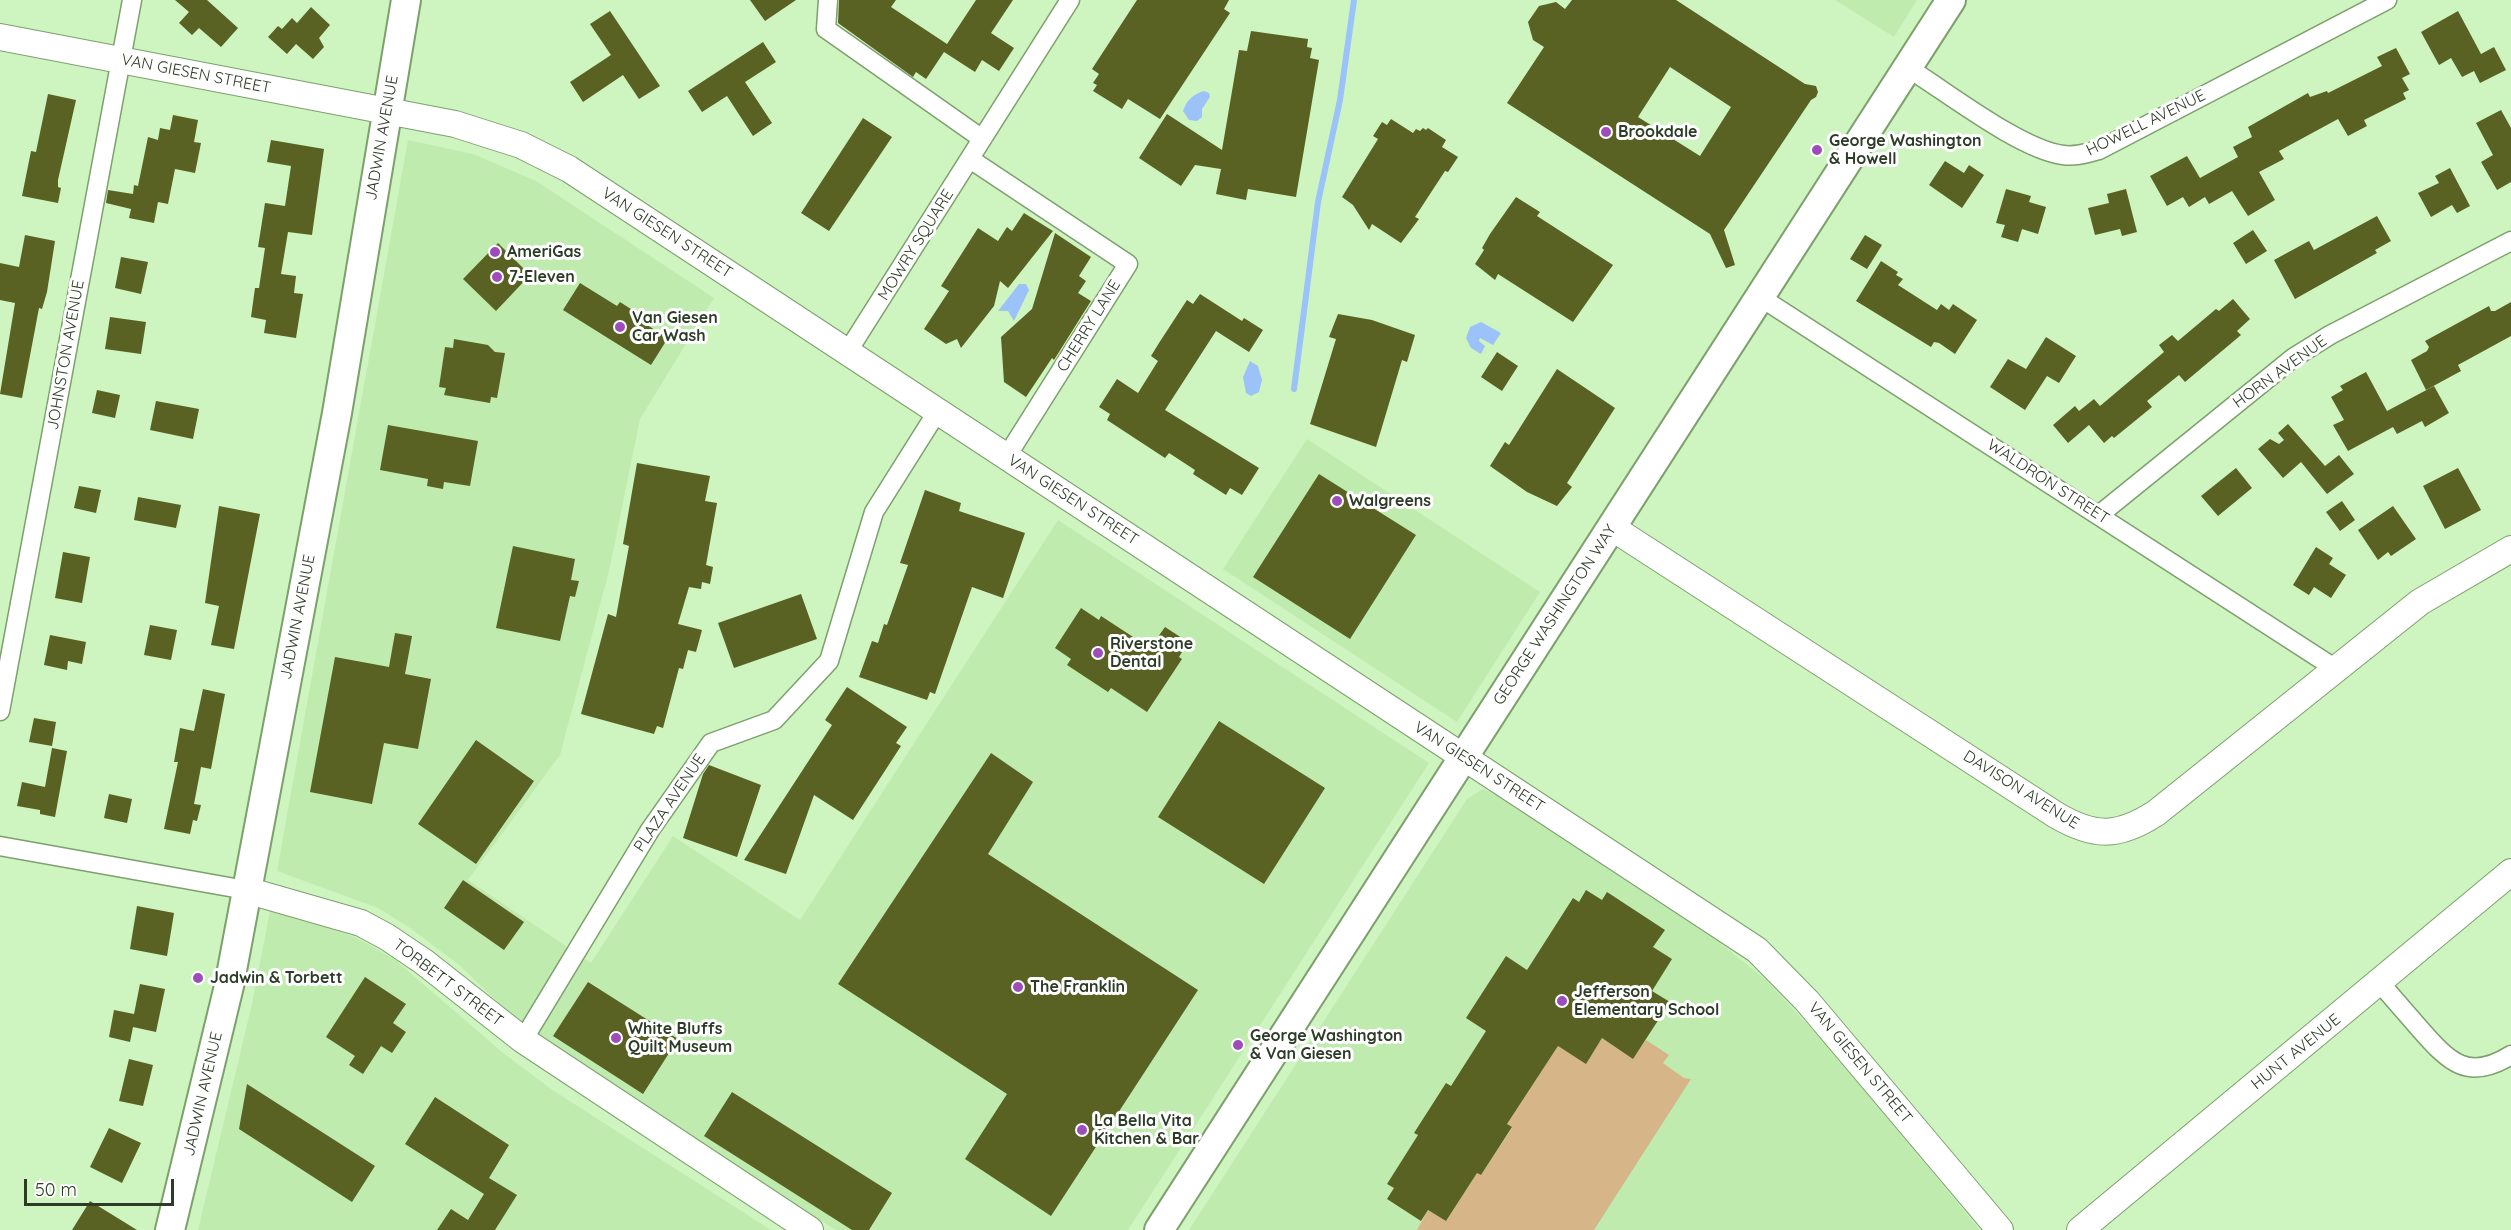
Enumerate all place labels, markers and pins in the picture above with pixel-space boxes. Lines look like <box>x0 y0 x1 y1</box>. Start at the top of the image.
place label: Brookdale <box>1618 122 1697 142</box>
marker: Brookdale <box>1599 125 1613 139</box>
place label: George Washington & Howell <box>1829 131 1982 169</box>
marker: George Washington & Howell <box>1810 143 1824 157</box>
place label: AmeriGas <box>507 242 581 262</box>
marker: AmeriGas <box>488 245 502 259</box>
place label: 7-Eleven <box>509 267 575 287</box>
marker: 7-Eleven <box>490 270 504 284</box>
place label: Van Giesen Car Wash <box>632 308 718 346</box>
marker: Van Giesen Car Wash <box>613 320 627 334</box>
place label: Walgreens <box>1349 491 1431 511</box>
marker: Walgreens <box>1330 494 1344 508</box>
place label: Riverstone Dental <box>1110 634 1193 672</box>
marker: Riverstone Dental <box>1091 646 1105 660</box>
place label: Jadwin & Torbett <box>210 968 342 988</box>
marker: Jadwin & Torbett <box>191 971 205 985</box>
place label: The Franklin <box>1030 977 1125 997</box>
marker: The Franklin <box>1011 980 1025 994</box>
place label: Jefferson Elementary School <box>1574 982 1719 1020</box>
marker: Jefferson Elementary School <box>1555 994 1569 1008</box>
place label: White Bluffs Quilt Museum <box>628 1019 732 1057</box>
place label: George Washington & Van Giesen <box>1250 1026 1403 1064</box>
marker: White Bluffs Quilt Museum <box>609 1031 623 1045</box>
marker: George Washington & Van Giesen <box>1231 1038 1245 1052</box>
place label: La Bella Vita Kitchen & Bar <box>1094 1111 1199 1149</box>
marker: La Bella Vita Kitchen & Bar <box>1075 1123 1089 1137</box>

